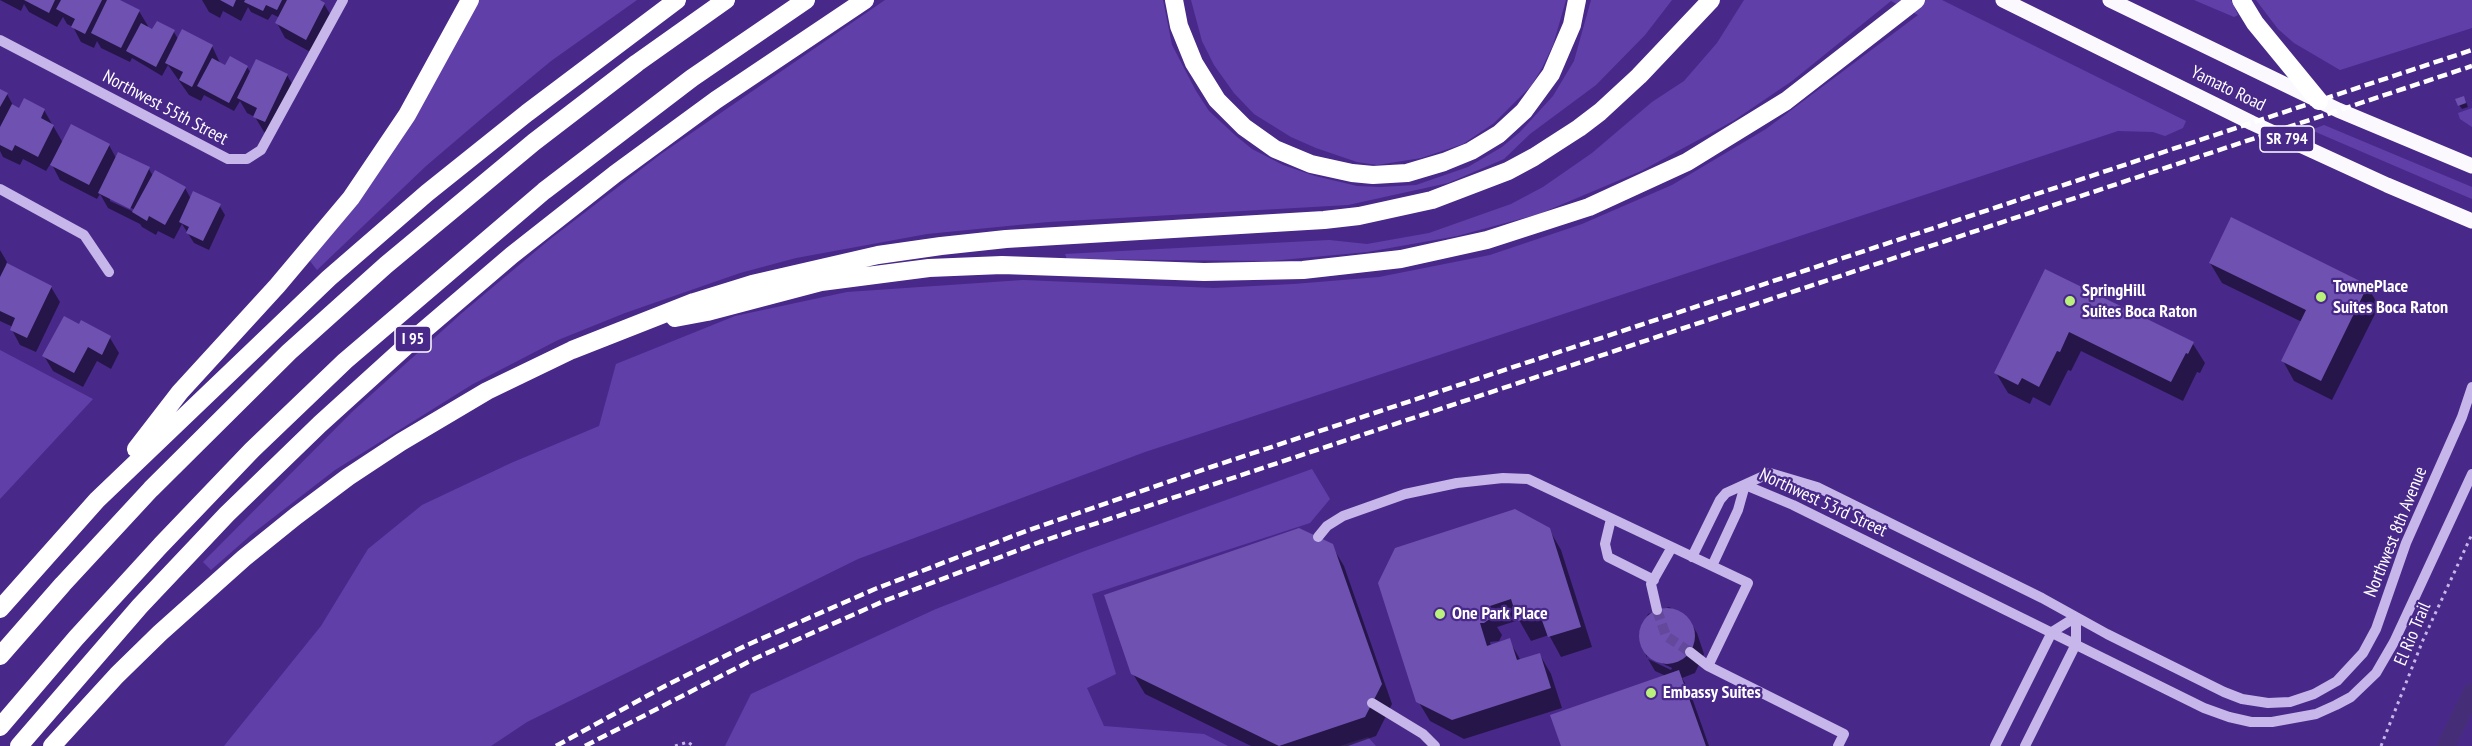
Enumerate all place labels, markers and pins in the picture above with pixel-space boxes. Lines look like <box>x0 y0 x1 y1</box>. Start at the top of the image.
place label: TownePlace Suites Boca Raton <box>2333 276 2448 318</box>
place label: SpringHill Suites Boca Raton <box>2082 280 2197 322</box>
marker: TownePlace Suites Boca Raton <box>2314 290 2328 304</box>
marker: SpringHill Suites Boca Raton <box>2063 294 2077 308</box>
place label: One Park Place <box>1452 603 1548 625</box>
marker: One Park Place <box>1433 607 1447 621</box>
place label: Embassy Suites <box>1663 682 1761 704</box>
marker: Embassy Suites <box>1644 686 1658 700</box>

